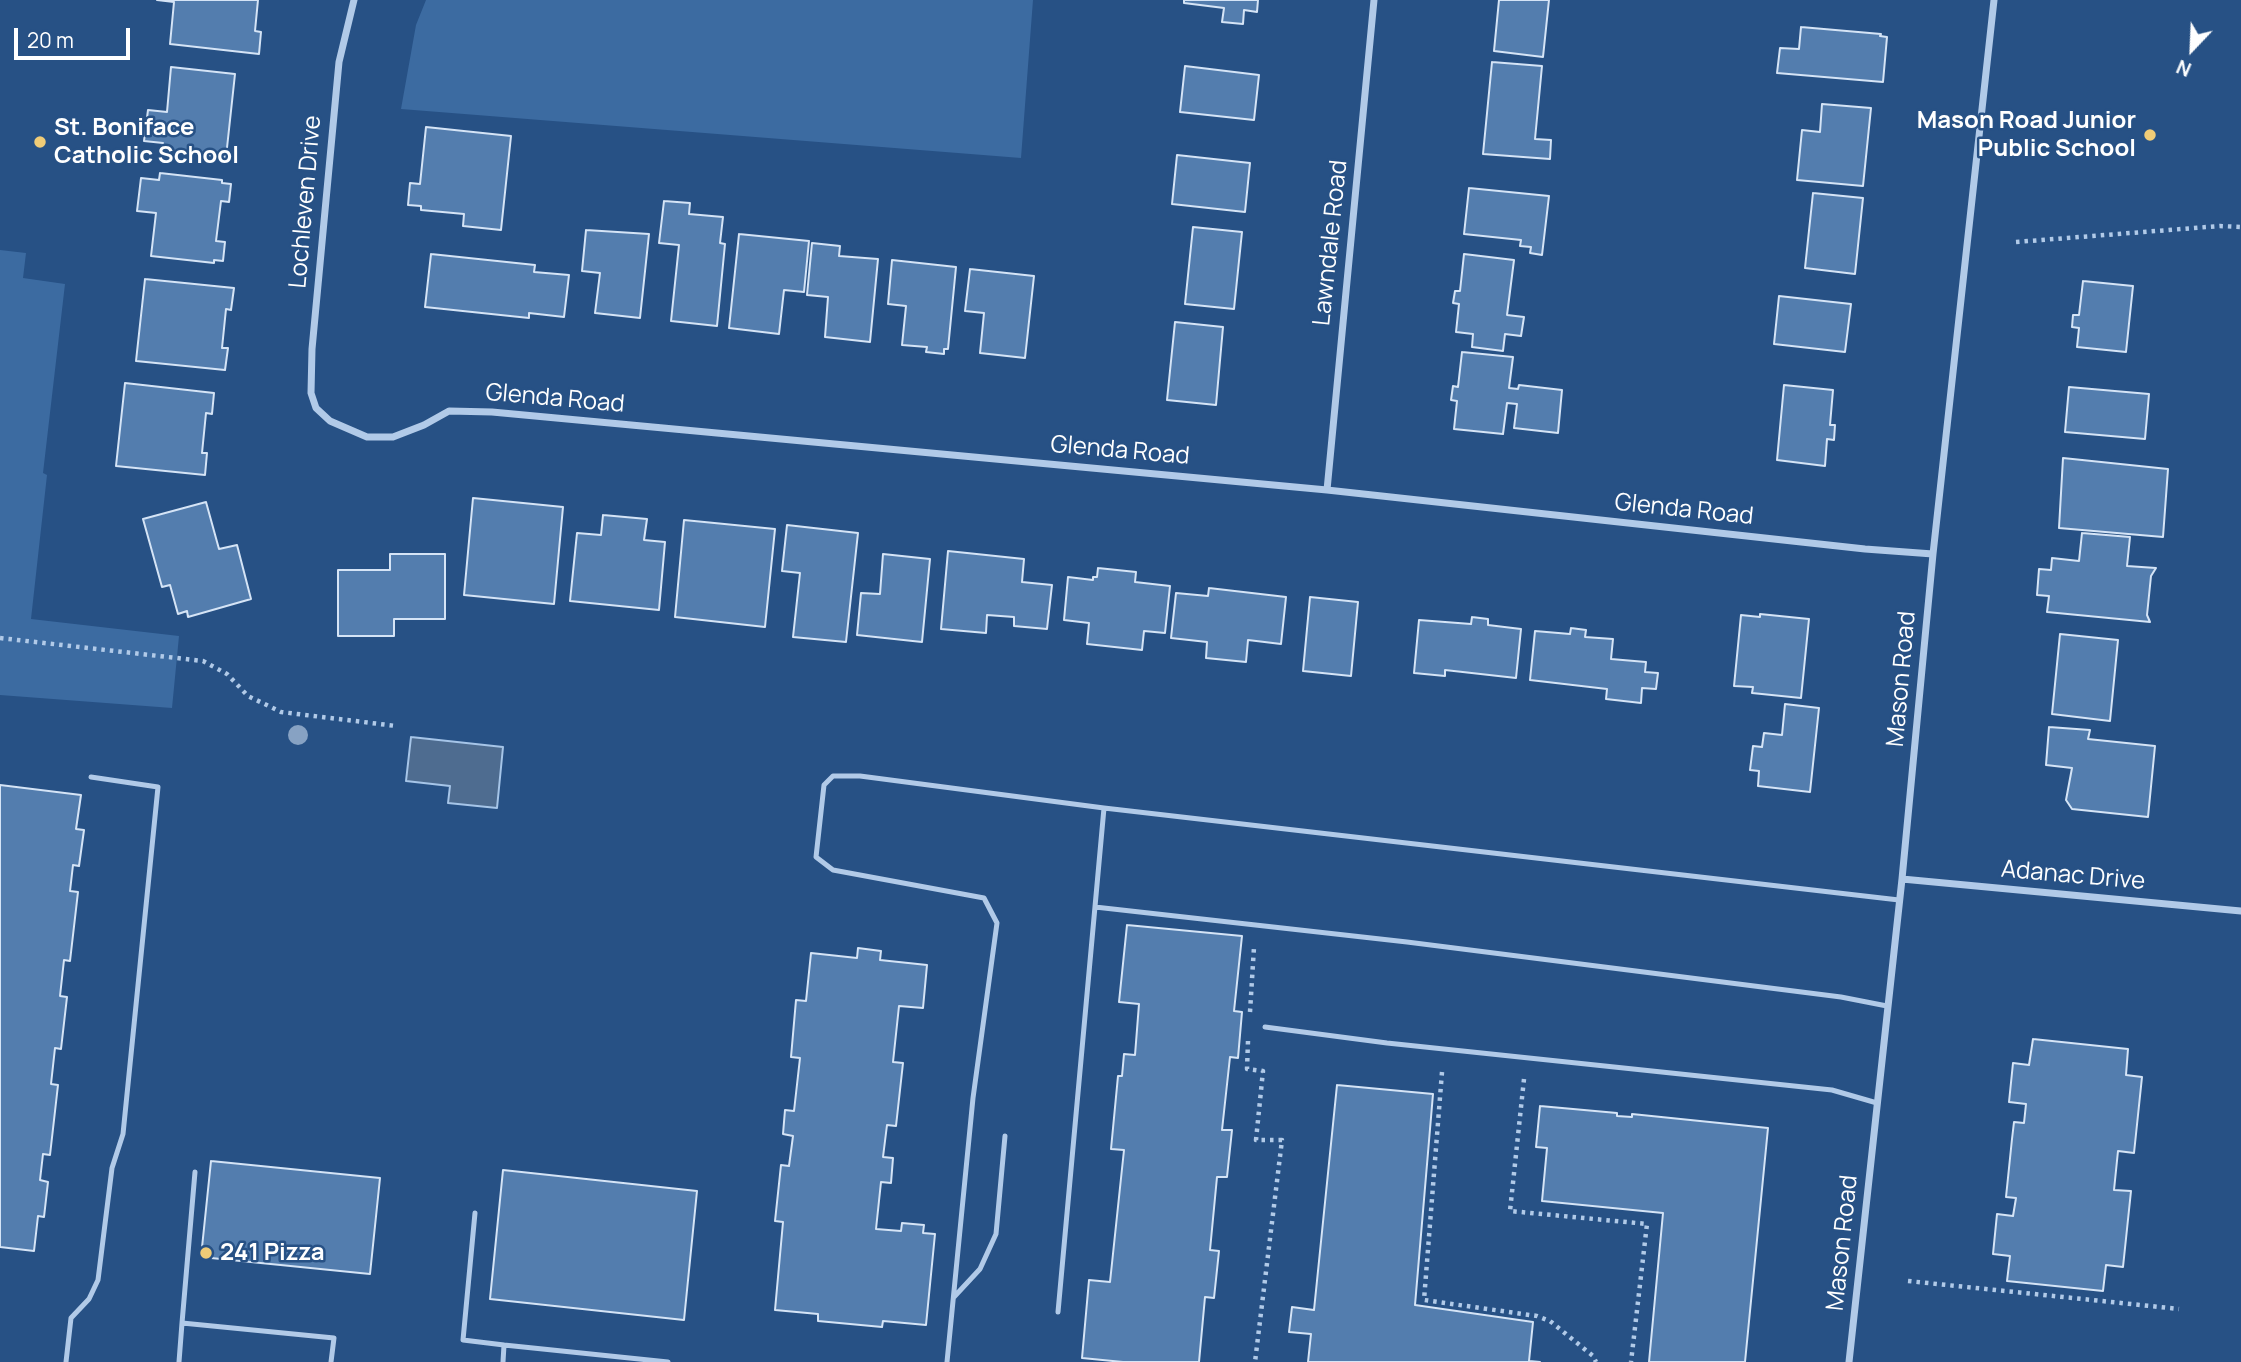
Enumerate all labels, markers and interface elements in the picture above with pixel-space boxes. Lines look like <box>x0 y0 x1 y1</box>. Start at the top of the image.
scale bar <box>18 14 133 58</box>
north arrow <box>2157 14 2227 84</box>
text: 20 m <box>27 26 74 54</box>
text: N <box>2172 54 2195 83</box>
place label: Mason Road Junior Public School <box>1917 107 2136 163</box>
place label: St. Boniface Catholic School <box>54 114 239 170</box>
street label: Lochleven Drive <box>284 114 328 290</box>
marker: Mason Road Junior Public School <box>2142 127 2158 143</box>
marker: St. Boniface Catholic School <box>32 134 48 150</box>
street label: Lawndale Road <box>1308 159 1354 327</box>
street label: Glenda Road <box>484 379 626 419</box>
street label: Glenda Road <box>1049 431 1191 471</box>
street label: Glenda Road <box>1613 488 1755 532</box>
street label: Mason Road <box>1882 610 1922 748</box>
street label: Adanac Drive <box>2000 855 2146 897</box>
street label: Mason Road <box>1822 1174 1864 1312</box>
place label: 241 Pizza <box>220 1239 324 1267</box>
marker: 241 Pizza <box>198 1245 214 1261</box>

